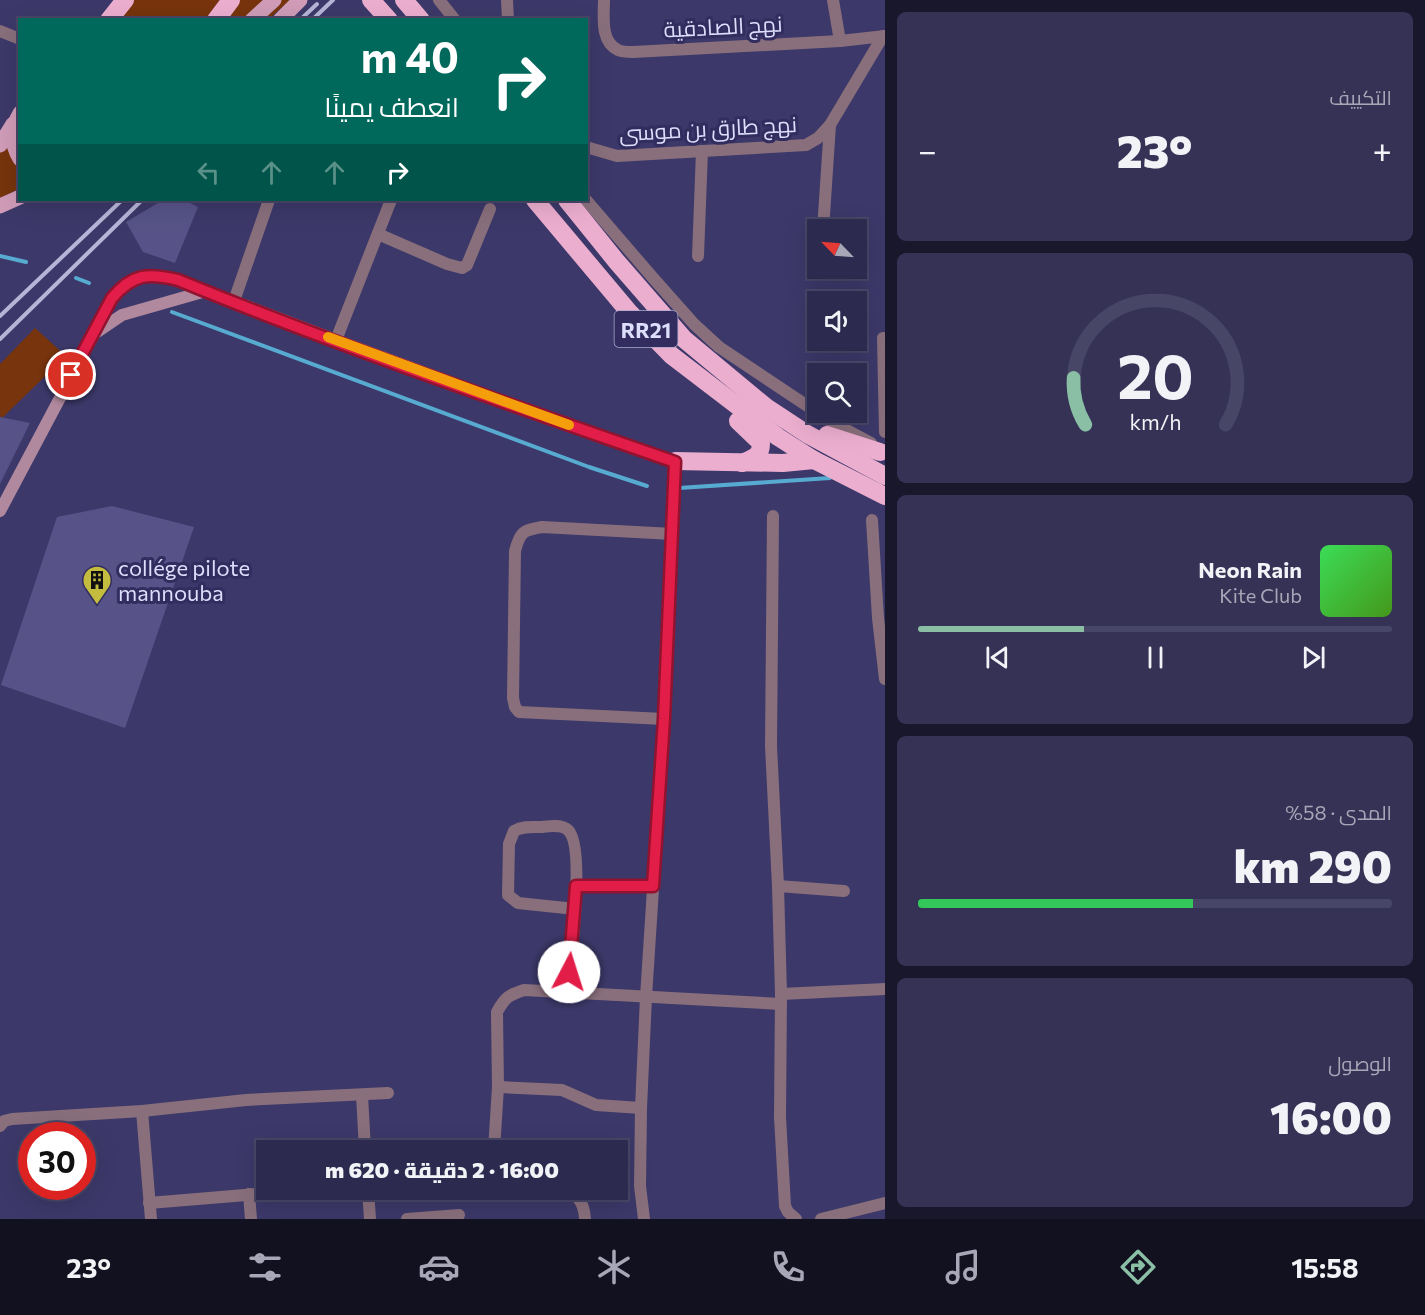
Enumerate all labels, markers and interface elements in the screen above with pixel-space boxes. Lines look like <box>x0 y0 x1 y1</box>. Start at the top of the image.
street label: نهج الصادقية <box>663 9 783 45</box>
text: 40 m <box>361 30 459 82</box>
icon: right <box>480 42 558 120</box>
text: التكييف <box>1329 85 1392 109</box>
text: انعطف يمينًا <box>324 90 459 123</box>
street label: نهج طارق بن موسى <box>618 110 798 148</box>
text: 23° <box>1117 122 1193 177</box>
text: − <box>918 129 937 170</box>
text: + <box>1373 129 1392 170</box>
icon: left <box>192 156 225 189</box>
icon: ahead <box>255 156 288 189</box>
icon: ahead <box>318 156 351 189</box>
icon: right <box>381 156 414 189</box>
north arrow <box>807 219 867 279</box>
map controls <box>807 219 867 423</box>
button: sound <box>807 291 867 351</box>
road number: RR21 <box>614 311 678 347</box>
text: 20 <box>1117 336 1193 412</box>
pin <box>45 349 96 400</box>
icon: arrive <box>54 358 87 391</box>
button: search <box>807 363 867 423</box>
text: km/h <box>1129 409 1181 435</box>
place label: collége pilote mannouba <box>118 554 250 606</box>
text: Neon Rain <box>1198 556 1302 583</box>
building icon: collége pilote mannouba <box>81 564 113 606</box>
text: Kite Club <box>1219 583 1302 607</box>
icon: previous <box>981 641 1014 674</box>
icon: pause <box>1139 641 1172 674</box>
icon: next <box>1297 641 1330 674</box>
text: المدى · 58% <box>1285 800 1392 824</box>
text: 290 km <box>1234 837 1392 892</box>
position arrow <box>537 940 601 1004</box>
text: الوصول <box>1328 1051 1392 1075</box>
text: 16:00 <box>1270 1088 1392 1143</box>
speed limit sign: 30 <box>18 1122 96 1200</box>
text: 16:00 · 2 دقيقة · 620 m <box>325 1156 559 1183</box>
icon: filters <box>244 1246 286 1288</box>
icon: car <box>418 1246 460 1288</box>
icon: climate <box>593 1246 635 1288</box>
icon: phone <box>767 1246 809 1288</box>
icon: music <box>942 1246 984 1288</box>
icon: directions <box>1117 1246 1159 1288</box>
text: 23° <box>66 1251 111 1284</box>
text: 15:58 <box>1291 1251 1359 1284</box>

